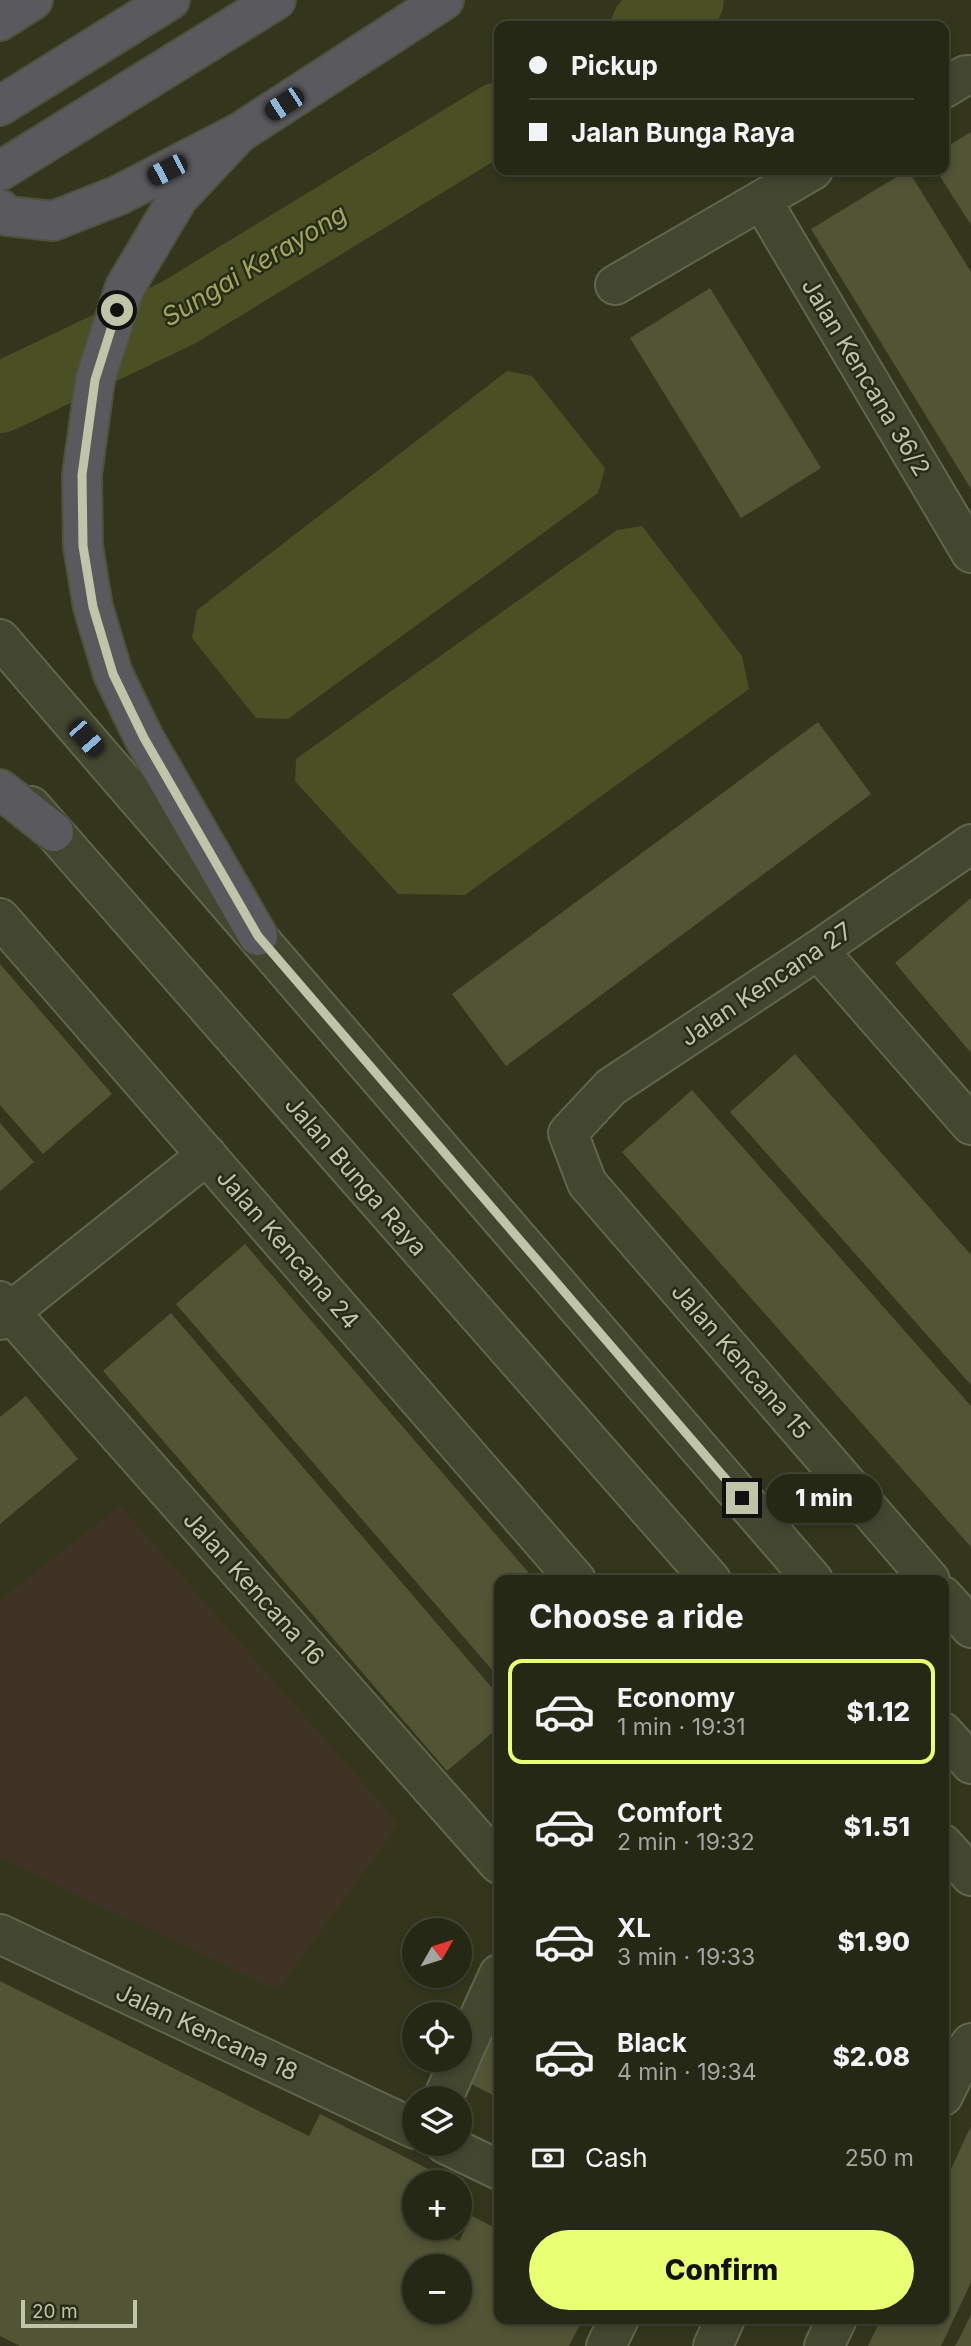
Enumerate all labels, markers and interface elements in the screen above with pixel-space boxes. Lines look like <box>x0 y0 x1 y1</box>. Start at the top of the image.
text: Pickup <box>571 50 658 81</box>
car <box>261 84 308 124</box>
text: Jalan Bunga Raya <box>571 117 795 148</box>
car <box>144 151 191 189</box>
water label: Sungai Kerayong <box>156 198 352 332</box>
street label: Jalan Kencana 36/2 <box>795 273 937 481</box>
route start <box>101 294 133 326</box>
car <box>65 715 108 761</box>
street label: Jalan Kencana 27 <box>675 916 857 1052</box>
street label: Jalan Bunga Raya <box>279 1090 433 1262</box>
street label: Jalan Kencana 24 <box>211 1163 365 1335</box>
street label: Jalan Kencana 15 <box>665 1277 817 1445</box>
callout: 1 min <box>766 1474 882 1522</box>
route end <box>726 1482 758 1514</box>
text: 1 min <box>795 1484 853 1512</box>
street label: Jalan Kencana 16 <box>177 1505 331 1671</box>
text: Choose a ride <box>529 1597 744 1636</box>
icon: car <box>533 1680 596 1743</box>
text: Economy <box>617 1682 735 1713</box>
text: $1.12 <box>847 1696 910 1727</box>
text: 1 min · 19:31 <box>617 1713 746 1741</box>
icon: car <box>533 1795 596 1858</box>
text: Comfort <box>617 1797 722 1828</box>
text: $1.51 <box>844 1811 910 1842</box>
text: 2 min · 19:32 <box>617 1828 755 1856</box>
icon: car <box>533 1910 596 1973</box>
text: XL <box>617 1912 651 1943</box>
north arrow <box>402 1918 472 1988</box>
map controls <box>402 1918 472 2324</box>
text: $1.90 <box>837 1926 910 1957</box>
text: 3 min · 19:33 <box>617 1943 755 1971</box>
street label: Jalan Kencana 18 <box>112 1977 302 2087</box>
button: locate <box>402 2002 472 2072</box>
icon: car <box>533 2025 596 2088</box>
text: Black <box>617 2027 687 2058</box>
text: $2.08 <box>833 2041 910 2072</box>
text: 4 min · 19:34 <box>617 2058 757 2086</box>
button: layers <box>402 2086 472 2156</box>
icon: cash <box>529 2139 567 2177</box>
text: Cash <box>585 2142 648 2173</box>
text: 250 m <box>845 2144 914 2172</box>
button: + <box>402 2170 472 2240</box>
button: Confirm <box>529 2230 914 2310</box>
button: − <box>402 2254 472 2324</box>
scale bar <box>21 2297 136 2329</box>
text: 20 m <box>32 2300 78 2323</box>

